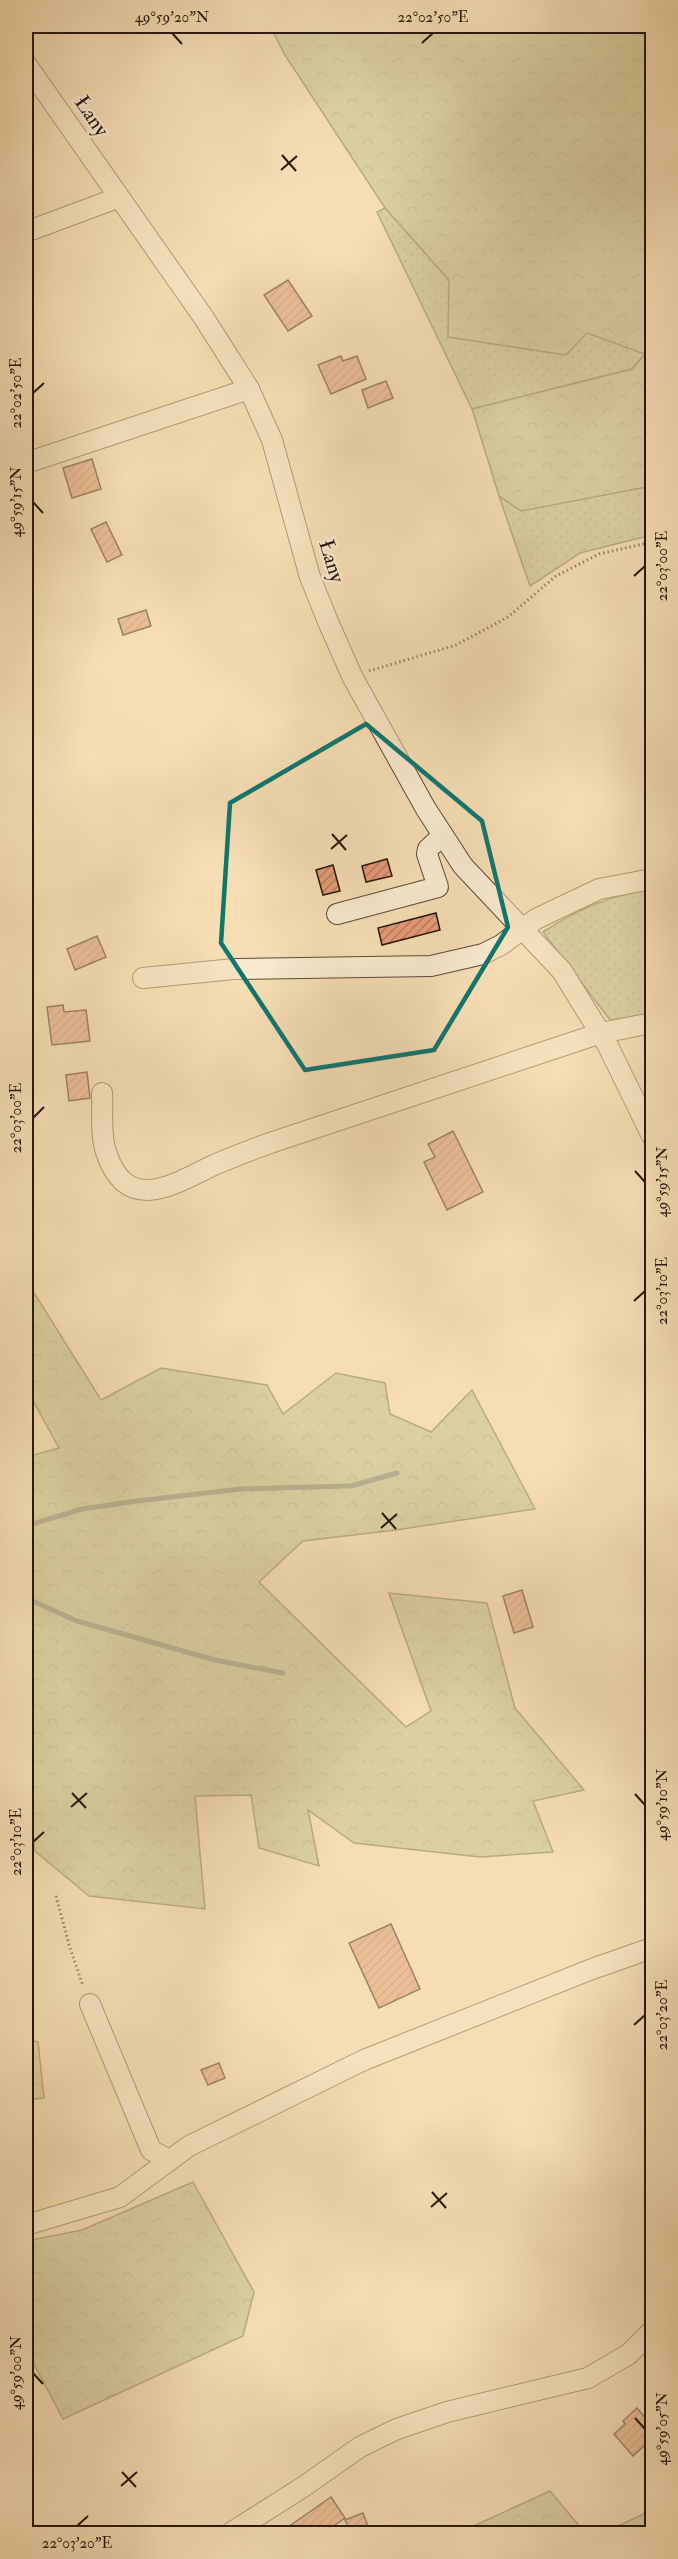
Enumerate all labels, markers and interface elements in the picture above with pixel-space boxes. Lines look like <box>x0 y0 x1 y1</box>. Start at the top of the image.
text: 49°59'20"N <box>135 8 210 27</box>
text: 22°02'50"E <box>397 8 469 27</box>
street label: Łany <box>68 91 115 143</box>
text: 22°02'50"E <box>7 357 26 429</box>
text: 49°59'15"N <box>7 466 26 538</box>
text: 22°03'00"E <box>653 531 672 601</box>
street label: Łany <box>312 536 351 587</box>
text: 22°03'00"E <box>7 1083 26 1153</box>
text: 49°59'15"N <box>653 1146 672 1218</box>
text: 22°03'10"E <box>653 1257 672 1325</box>
text: 49°59'10"N <box>653 1768 672 1841</box>
text: 22°03'10"E <box>7 1808 26 1876</box>
text: 22°03'20"E <box>653 1980 672 2050</box>
text: 49°59'00"N <box>7 2335 26 2410</box>
text: 49°59'05"N <box>653 2392 672 2466</box>
text: 22°03'20"E <box>42 2534 112 2553</box>

